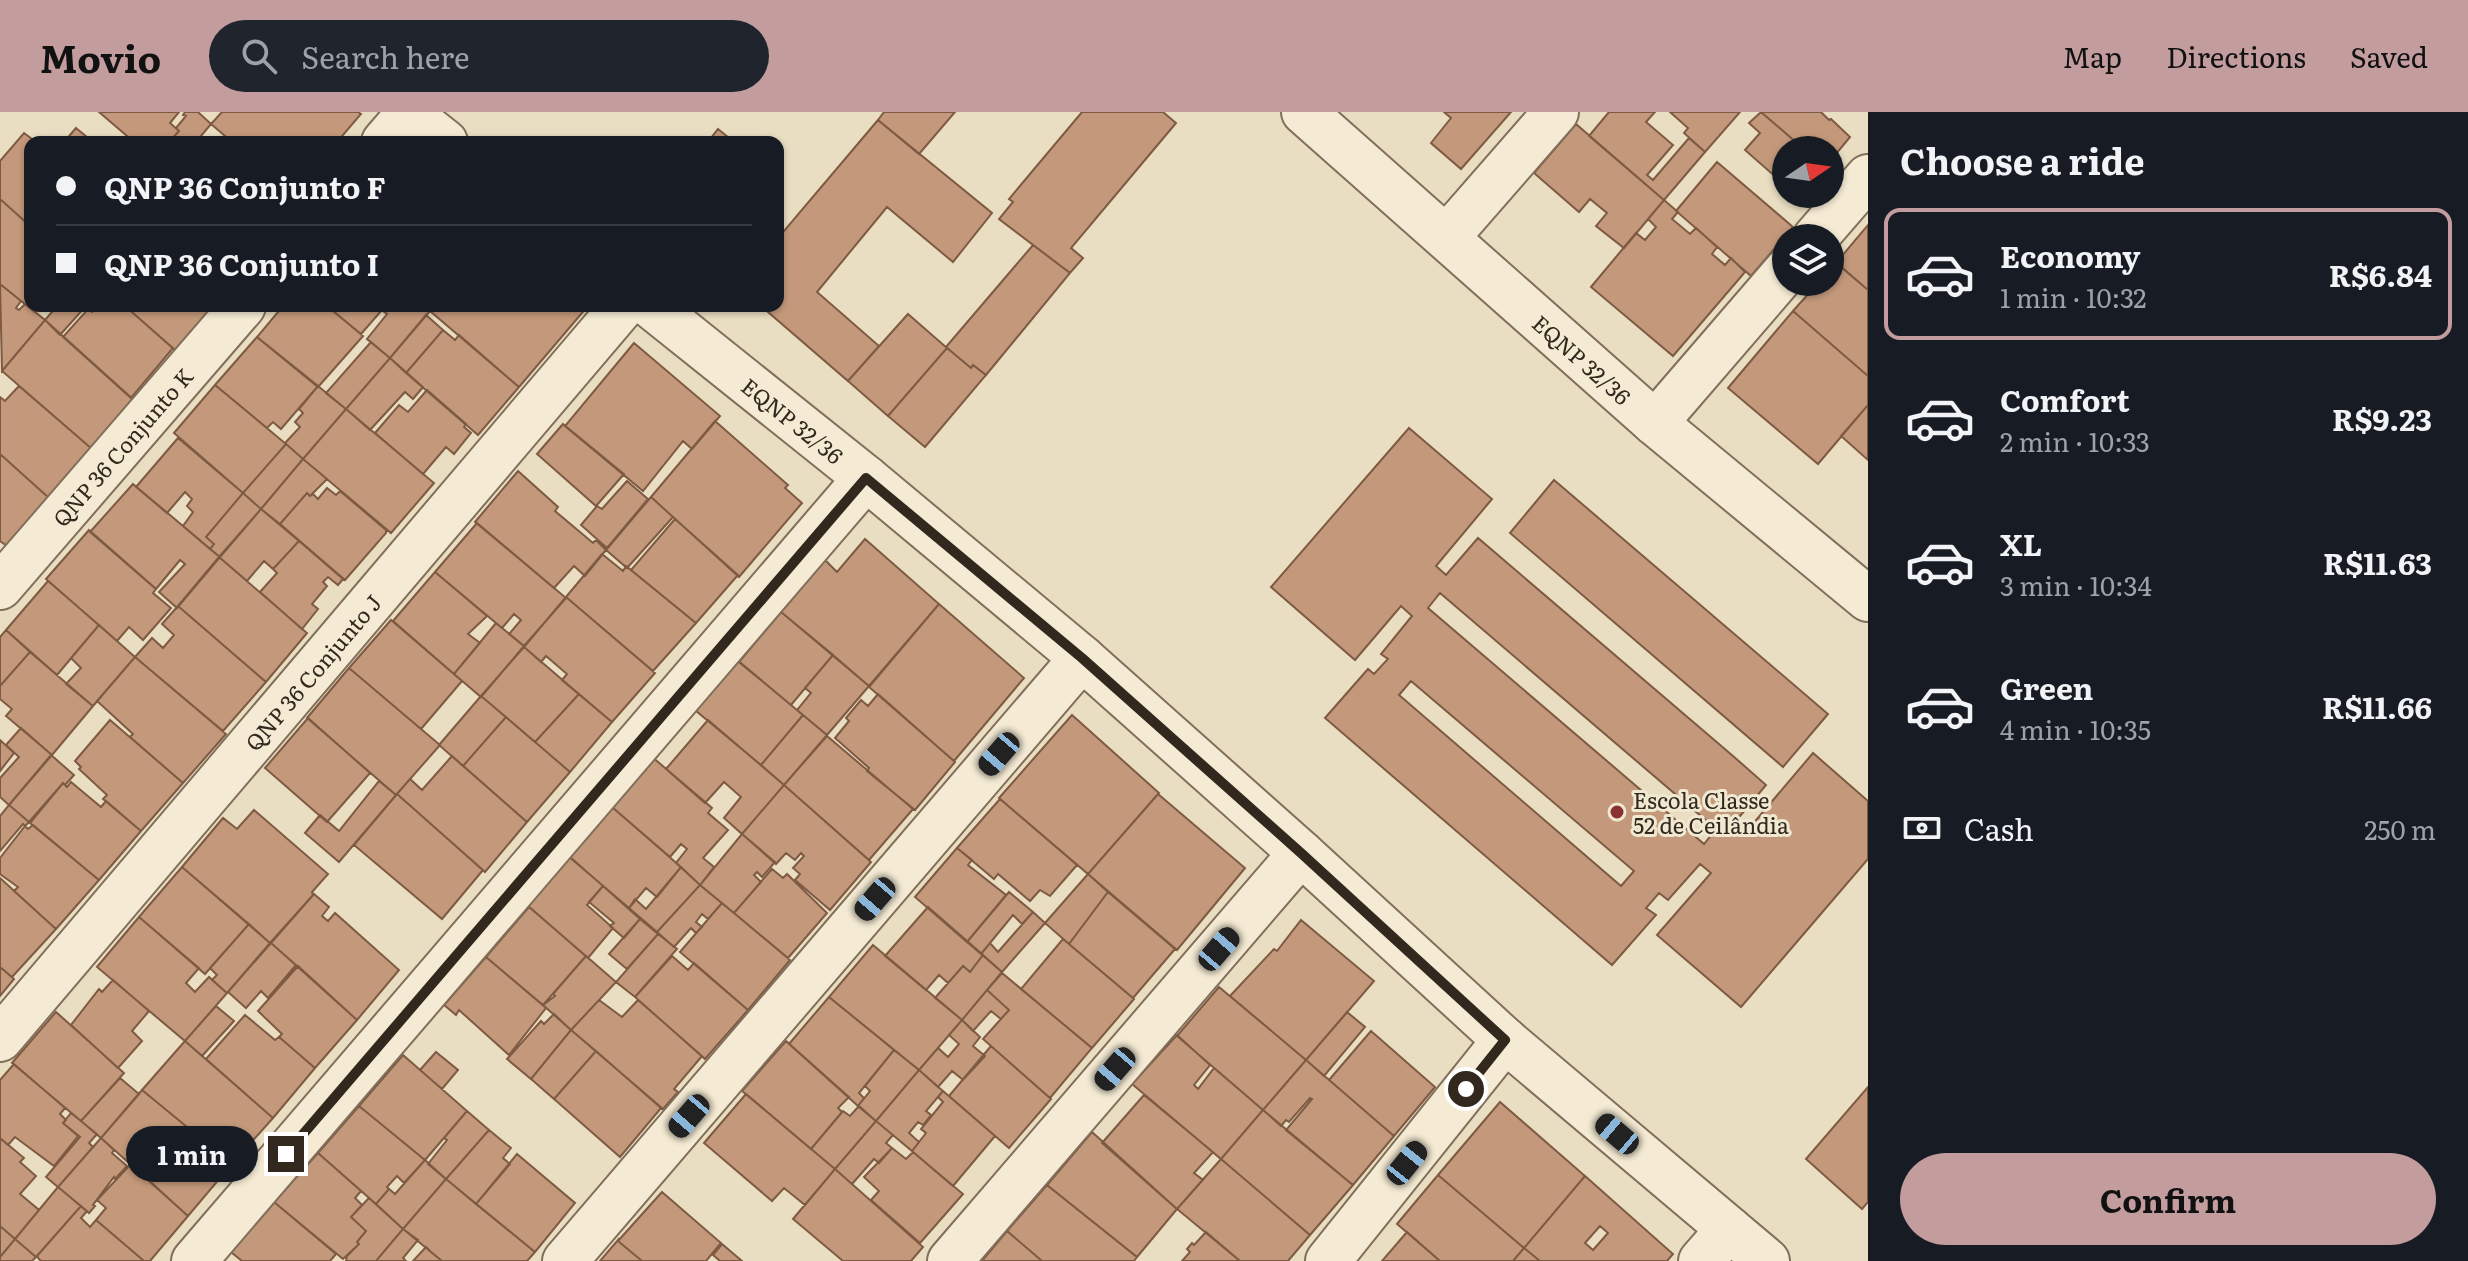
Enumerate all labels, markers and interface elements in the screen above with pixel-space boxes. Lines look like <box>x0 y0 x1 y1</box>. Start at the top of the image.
search box <box>209 20 769 92</box>
text: Movio <box>40 28 161 85</box>
icon: search <box>237 34 281 78</box>
text: Search here <box>301 34 470 78</box>
text: Map <box>2063 35 2122 77</box>
text: Directions <box>2166 35 2306 77</box>
text: Saved <box>2350 35 2428 77</box>
text: Choose a ride <box>1900 133 2145 186</box>
north arrow <box>1772 136 1844 208</box>
map controls <box>1772 136 1844 296</box>
text: QNP 36 Conjunto F <box>104 164 386 208</box>
button: layers <box>1772 224 1844 296</box>
text: Economy <box>2000 233 2140 277</box>
icon: car <box>1904 238 1976 310</box>
text: QNP 36 Conjunto I <box>104 241 379 285</box>
text: R$6.84 <box>2329 252 2432 296</box>
text: 1 min · 10:32 <box>2000 277 2146 316</box>
street label: EQNP 32/36 <box>1526 306 1639 412</box>
street label: QNP 36 Conjunto K <box>44 359 200 533</box>
street label: EQNP 32/36 <box>735 369 851 471</box>
text: Comfort <box>2000 377 2130 421</box>
icon: car <box>1904 382 1976 454</box>
text: R$9.23 <box>2332 396 2432 440</box>
text: 2 min · 10:33 <box>2000 421 2150 460</box>
text: XL <box>2000 521 2042 565</box>
icon: car <box>1904 526 1976 598</box>
text: R$11.63 <box>2323 540 2432 584</box>
text: 3 min · 10:34 <box>2000 565 2152 604</box>
street label: QNP 36 Conjunto J <box>236 586 388 757</box>
text: Green <box>2000 665 2093 709</box>
icon: car <box>1904 670 1976 742</box>
text: R$11.66 <box>2322 684 2432 728</box>
text: 4 min · 10:35 <box>2000 709 2151 748</box>
car <box>974 728 1024 780</box>
place label: Escola Classe 52 de Ceilândia <box>1633 783 1789 841</box>
marker: Escola Classe 52 de Ceilândia <box>1608 803 1626 821</box>
icon: cash <box>1900 806 1944 850</box>
text: Cash <box>1964 806 2034 850</box>
text: 250 m <box>2364 809 2436 848</box>
car <box>850 873 900 925</box>
car <box>1194 923 1244 975</box>
car <box>1090 1043 1140 1095</box>
route start <box>1448 1071 1484 1107</box>
car <box>664 1090 714 1142</box>
car <box>1591 1109 1643 1159</box>
callout: 1 min <box>126 1126 258 1182</box>
text: 1 min <box>157 1134 227 1173</box>
route end <box>268 1136 304 1172</box>
car <box>1383 1137 1431 1189</box>
button: Confirm <box>1900 1153 2436 1245</box>

